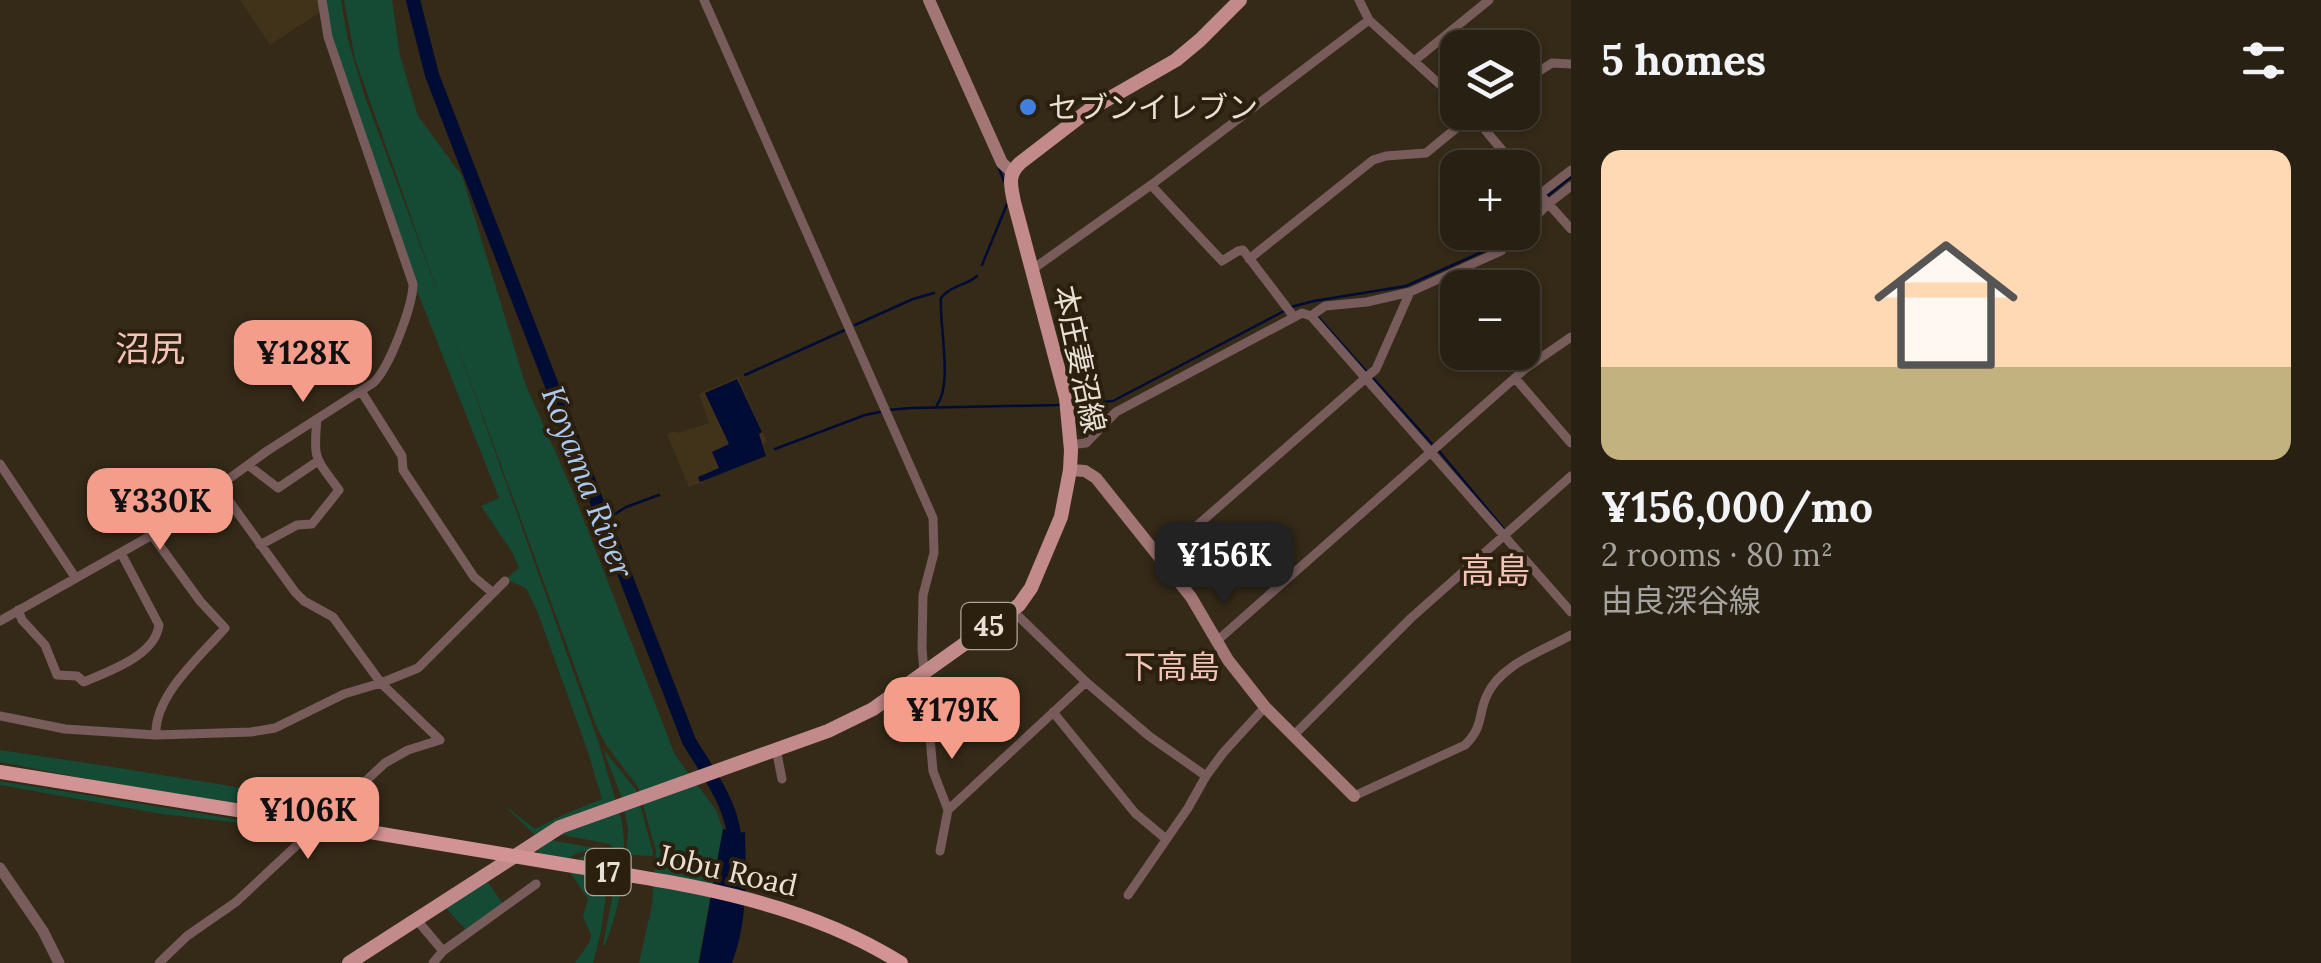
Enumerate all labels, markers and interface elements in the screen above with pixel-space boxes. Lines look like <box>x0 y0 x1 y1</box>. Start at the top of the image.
map controls <box>1440 30 1540 370</box>
button: layers <box>1440 30 1540 130</box>
text: 5 homes <box>1601 33 1766 87</box>
icon: filters <box>2236 33 2291 88</box>
place label: セブンイレブン <box>1048 88 1258 126</box>
marker: セブンイレブン <box>1017 96 1039 118</box>
button: + <box>1440 150 1540 250</box>
icon: home <box>1856 215 2036 395</box>
button: − <box>1440 270 1540 370</box>
street label: 本庄妻沼線 <box>1046 282 1114 436</box>
pin: ¥128K <box>233 320 373 405</box>
district label: 沼尻 <box>115 326 185 371</box>
text: ¥128K <box>256 332 350 373</box>
water label: Koyama River <box>533 380 644 584</box>
pin: ¥330K <box>90 468 230 553</box>
text: ¥330K <box>109 480 211 521</box>
text: ¥156,000/mo <box>1601 480 1873 534</box>
pin: ¥156K <box>1154 522 1294 607</box>
text: ¥156K <box>1177 534 1271 575</box>
text: 2 rooms · 80 m² <box>1601 534 1833 575</box>
district label: 高島 <box>1460 548 1530 593</box>
text: 由良深谷線 <box>1601 580 1761 621</box>
road number: 45 <box>962 603 1016 649</box>
district label: 下高島 <box>1124 646 1220 687</box>
pin: ¥179K <box>882 677 1022 762</box>
text: ¥179K <box>906 689 998 730</box>
pin: ¥106K <box>238 777 378 862</box>
text: ¥106K <box>259 789 357 830</box>
street label: Jobu Road <box>654 835 801 904</box>
road number: 17 <box>586 849 630 895</box>

